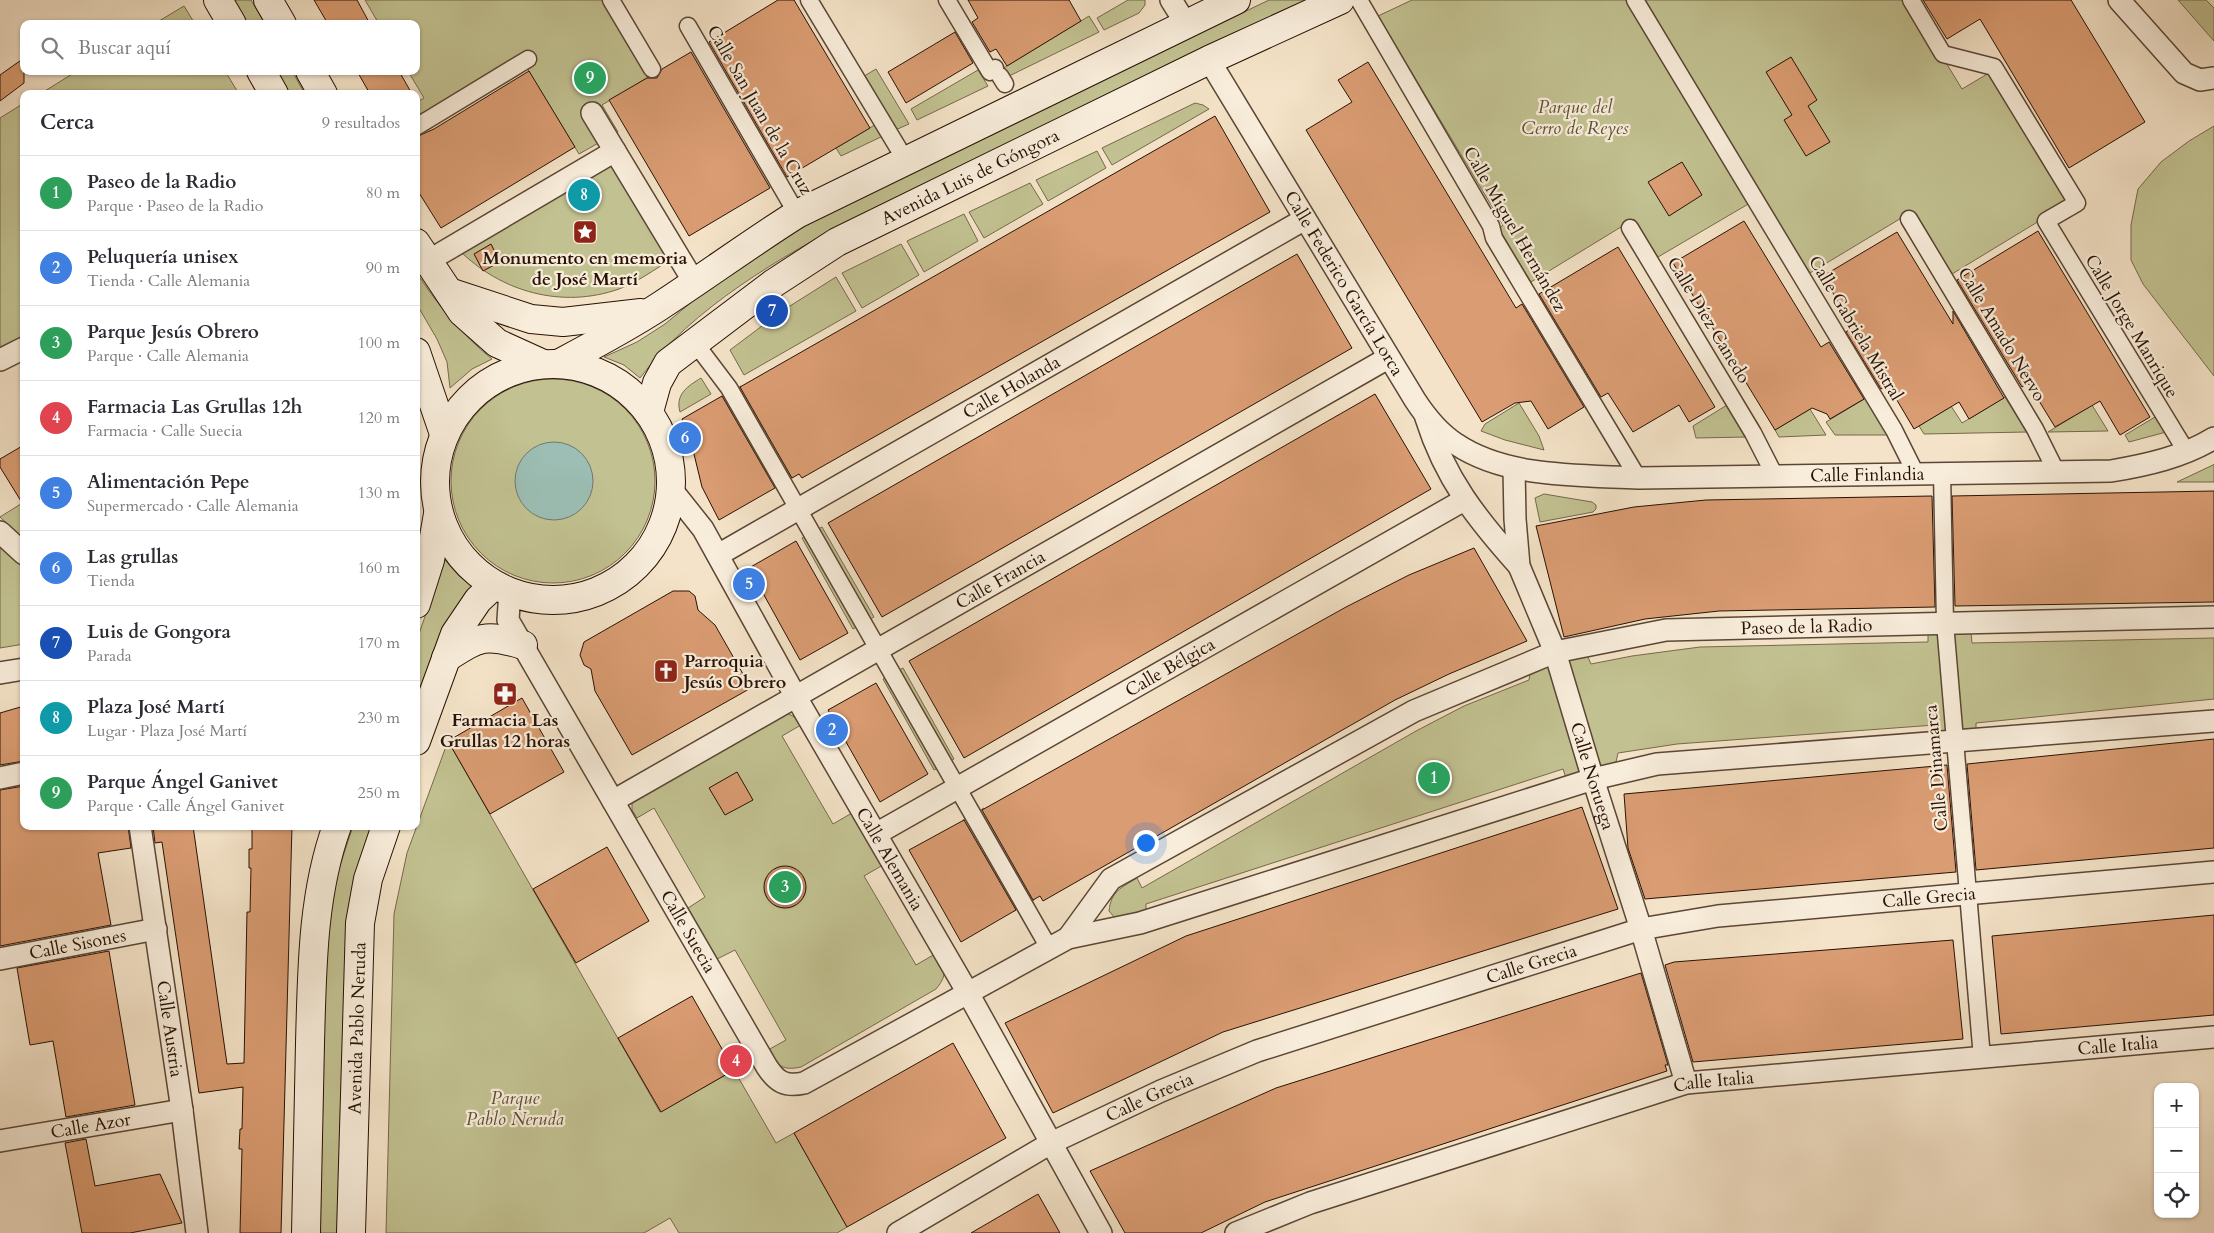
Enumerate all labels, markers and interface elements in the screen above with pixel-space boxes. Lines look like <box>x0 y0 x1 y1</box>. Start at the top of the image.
search box <box>20 20 420 75</box>
street label: Calle San Juan de la Cruz <box>701 21 818 200</box>
icon: search <box>38 34 66 62</box>
text: Buscar aquí <box>78 35 171 61</box>
pin: 9 <box>574 59 606 97</box>
park label: Parque del Cerro de Reyes <box>1521 95 1629 141</box>
text: Cerca <box>40 108 94 137</box>
text: 9 resultados <box>322 112 400 134</box>
street label: Avenida Luis de Góngora <box>877 123 1064 232</box>
street label: Calle Miguel Hernández <box>1457 142 1572 317</box>
text: Paseo de la Radio <box>87 169 236 195</box>
pin: 8 <box>568 176 600 214</box>
text: 1 <box>52 182 60 204</box>
text: 80 m <box>366 182 400 204</box>
street label: Calle Federico García Lorca <box>1278 186 1410 381</box>
text: Parque · Paseo de la Radio <box>87 195 263 217</box>
place icon: Monumento en memoria de José Martí <box>572 219 598 245</box>
text: Peluquería unisex <box>87 244 239 270</box>
place label: Monumento en memoria de José Martí <box>482 246 688 292</box>
street label: Calle Jorge Manrique <box>2079 250 2184 403</box>
street label: Calle Gabriela Mistral <box>1802 251 1909 406</box>
street label: Calle Díez Canedo <box>1661 252 1756 389</box>
text: 2 <box>52 257 60 279</box>
text: 90 m <box>366 257 400 279</box>
street label: Calle Amado Nervo <box>1952 262 2052 406</box>
text: Tienda · Calle Alemania <box>87 270 250 292</box>
pin: 7 <box>756 292 788 330</box>
text: Parque Jesús Obrero <box>87 319 259 345</box>
text: 3 <box>52 332 60 354</box>
text: 100 m <box>358 332 400 354</box>
text: Parque · Calle Alemania <box>87 345 249 367</box>
street label: Calle Holanda <box>958 350 1065 425</box>
text: Farmacia Las Grullas 12h <box>87 394 302 420</box>
text: 4 <box>52 407 60 429</box>
text: 120 m <box>358 407 400 429</box>
pin: 6 <box>669 419 701 457</box>
text: Farmacia · Calle Suecia <box>87 420 242 442</box>
street label: Calle Finlandia <box>1810 462 1925 488</box>
text: Alimentación Pepe <box>87 469 249 495</box>
text: 5 <box>52 482 60 504</box>
text: 130 m <box>358 482 400 504</box>
text: Supermercado · Calle Alemania <box>87 495 299 517</box>
text: Las grullas <box>87 544 178 570</box>
street label: Calle Francia <box>951 544 1050 616</box>
text: 6 <box>52 557 60 579</box>
text: 160 m <box>358 557 400 579</box>
pin: 5 <box>733 565 765 603</box>
text: Tienda <box>87 570 135 592</box>
street label: Paseo de la Radio <box>1740 613 1873 641</box>
text: Luis de Gongora <box>87 619 231 645</box>
text: 7 <box>52 632 60 654</box>
text: 170 m <box>358 632 400 654</box>
street label: Calle Bélgica <box>1121 632 1220 703</box>
text: Parada <box>87 645 132 667</box>
place label: Parroquia Jesús Obrero <box>681 649 786 695</box>
church icon: Parroquia Jesús Obrero <box>653 658 679 684</box>
pharmacy icon: Farmacia Las Grullas 12 horas <box>492 681 518 707</box>
text: Plaza José Martí <box>87 694 225 720</box>
street label: Calle Dinamarca <box>1918 703 1954 832</box>
text: 8 <box>52 707 60 729</box>
text: 230 m <box>358 707 400 729</box>
place label: Farmacia Las Grullas 12 horas <box>440 708 570 754</box>
pin: 2 <box>816 711 848 749</box>
street label: Calle Noruega <box>1564 719 1621 833</box>
text: Lugar · Plaza José Martí <box>87 720 247 742</box>
pin: 1 <box>1418 759 1450 797</box>
text: Parque Ángel Ganivet <box>87 769 278 795</box>
text: 9 <box>52 782 60 804</box>
text: 250 m <box>358 782 400 804</box>
text: Parque · Calle Ángel Ganivet <box>87 795 284 817</box>
street label: Calle Alemania <box>850 803 930 915</box>
your location <box>1133 830 1159 856</box>
pin: 3 <box>769 868 801 906</box>
street label: Calle Grecia <box>1881 881 1977 914</box>
street label: Calle Suecia <box>654 886 722 978</box>
street label: Calle Sisones <box>27 923 128 966</box>
street label: Calle Grecia <box>1483 938 1580 990</box>
street label: Avenida Pablo Neruda <box>342 941 372 1115</box>
street label: Calle Austria <box>150 979 189 1079</box>
street label: Calle Italia <box>2077 1030 2159 1062</box>
pin: 4 <box>720 1042 752 1080</box>
street label: Calle Italia <box>1670 1065 1755 1099</box>
street label: Calle Grecia <box>1102 1067 1197 1128</box>
map controls <box>2154 1083 2199 1218</box>
button: + <box>2154 1083 2199 1128</box>
park label: Parque Pablo Neruda <box>466 1086 564 1132</box>
street label: Calle Azor <box>49 1107 133 1145</box>
button: − <box>2154 1128 2199 1173</box>
button: locate <box>2154 1173 2199 1218</box>

